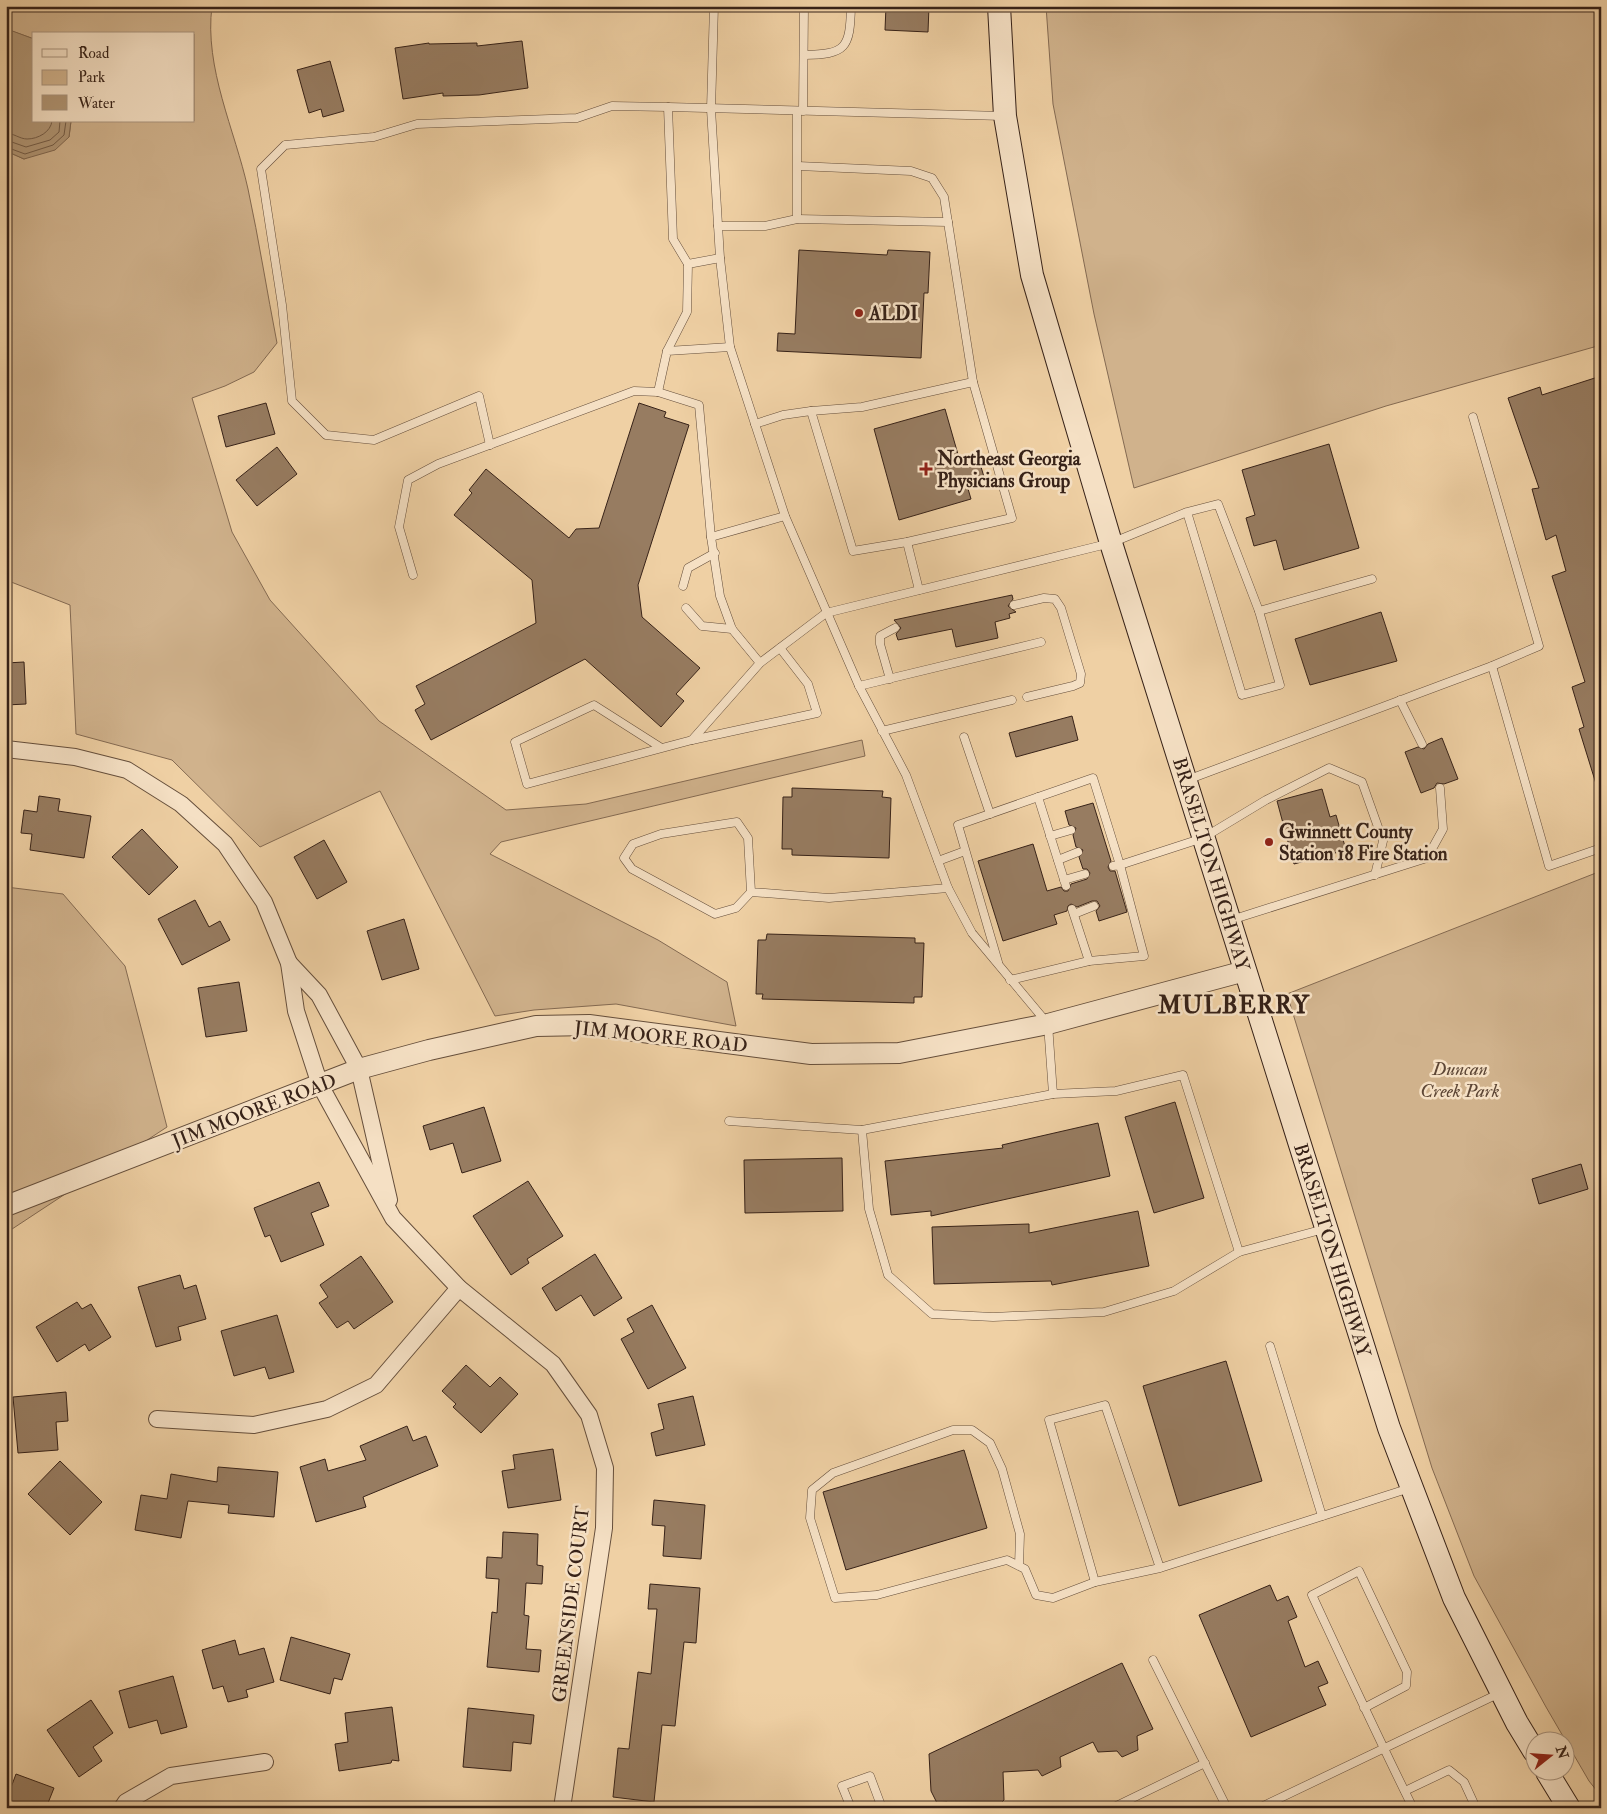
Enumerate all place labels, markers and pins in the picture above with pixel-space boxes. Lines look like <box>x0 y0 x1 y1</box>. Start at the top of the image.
place label: ALDI <box>868 302 918 326</box>
marker: ALDI <box>853 307 865 319</box>
place label: Northeast Georgia Physicians Group <box>936 447 1082 494</box>
marker: Northeast Georgia Physicians Group <box>919 462 933 476</box>
place label: Gwinnett County Station 18 Fire Station <box>1279 820 1448 866</box>
marker: Gwinnett County Station 18 Fire Station <box>1263 836 1275 848</box>

